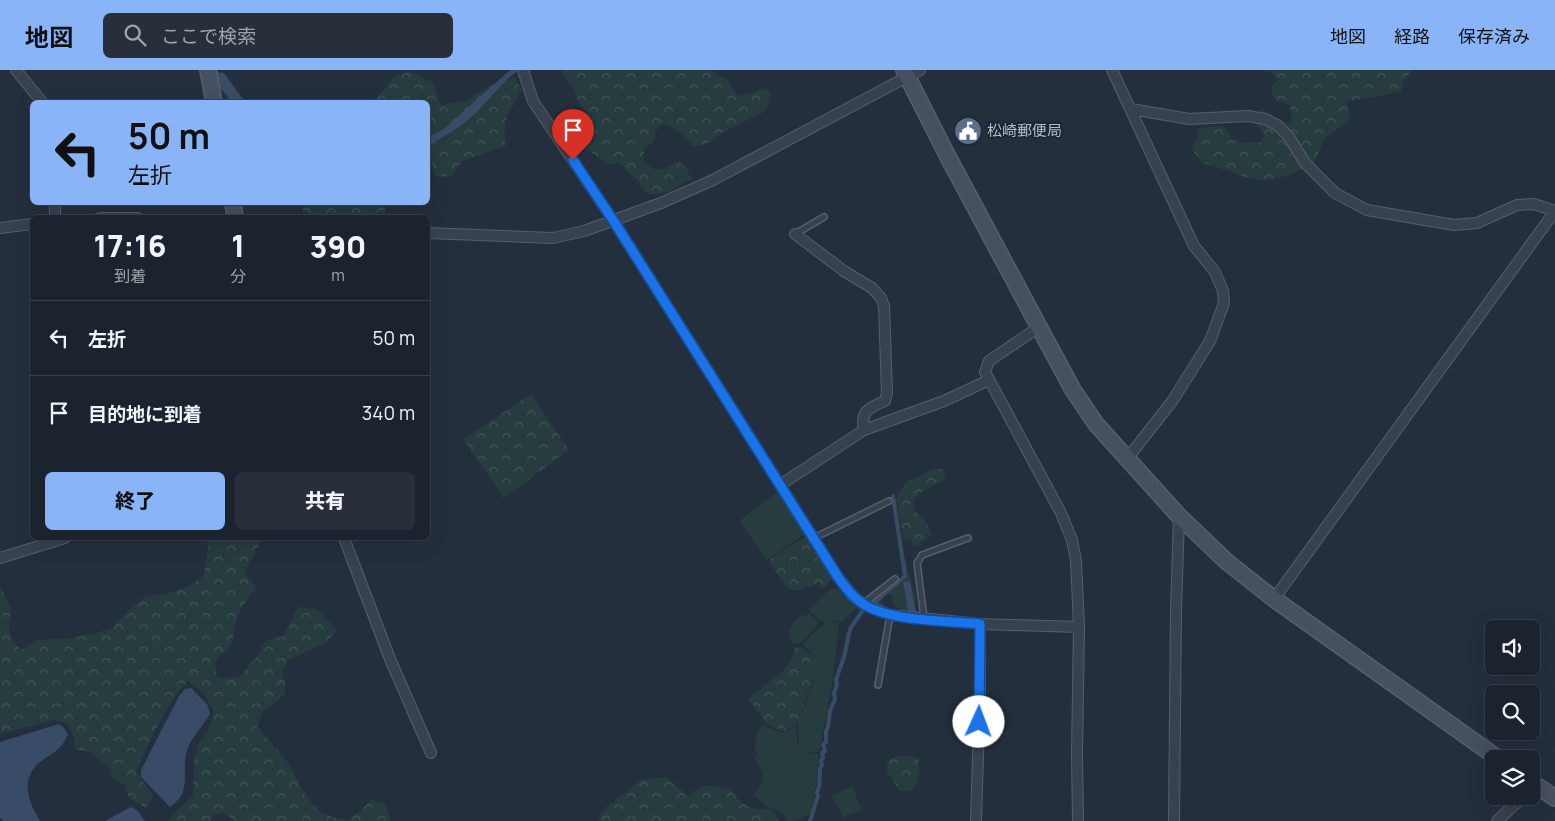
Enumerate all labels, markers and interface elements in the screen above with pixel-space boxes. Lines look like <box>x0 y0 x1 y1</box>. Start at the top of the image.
search box <box>103 13 453 58</box>
text: 地図 <box>25 20 73 53</box>
icon: search <box>121 21 149 49</box>
text: ここで検索 <box>161 23 256 49</box>
text: 地図 <box>1330 24 1366 48</box>
text: 経路 <box>1394 24 1430 48</box>
text: 保存済み <box>1458 24 1530 48</box>
pin <box>552 109 594 160</box>
text: 50 m <box>128 112 210 160</box>
icon: arrive <box>559 116 587 144</box>
public building icon: 松崎郵便局 <box>953 116 983 146</box>
icon: left <box>45 120 110 185</box>
place label: 松崎郵便局 <box>987 120 1062 141</box>
text: 左折 <box>128 160 172 190</box>
text: 17:16 <box>94 225 167 266</box>
text: 1 <box>231 225 245 266</box>
text: 390 <box>310 226 366 267</box>
text: m <box>331 264 345 286</box>
text: 到着 <box>114 265 146 287</box>
text: 分 <box>230 265 246 287</box>
icon: left <box>45 324 73 352</box>
text: 50 m <box>373 325 415 351</box>
text: 左折 <box>88 326 126 352</box>
icon: arrive <box>45 399 73 427</box>
text: 340 m <box>362 400 415 426</box>
text: 目的地に到着 <box>88 401 202 427</box>
button: 終了 <box>45 472 225 530</box>
button: 共有 <box>235 472 415 530</box>
map controls <box>1485 620 1540 805</box>
button: sound <box>1485 620 1540 675</box>
button: search <box>1485 685 1540 740</box>
position arrow <box>952 695 1004 747</box>
button: layers <box>1485 750 1540 805</box>

